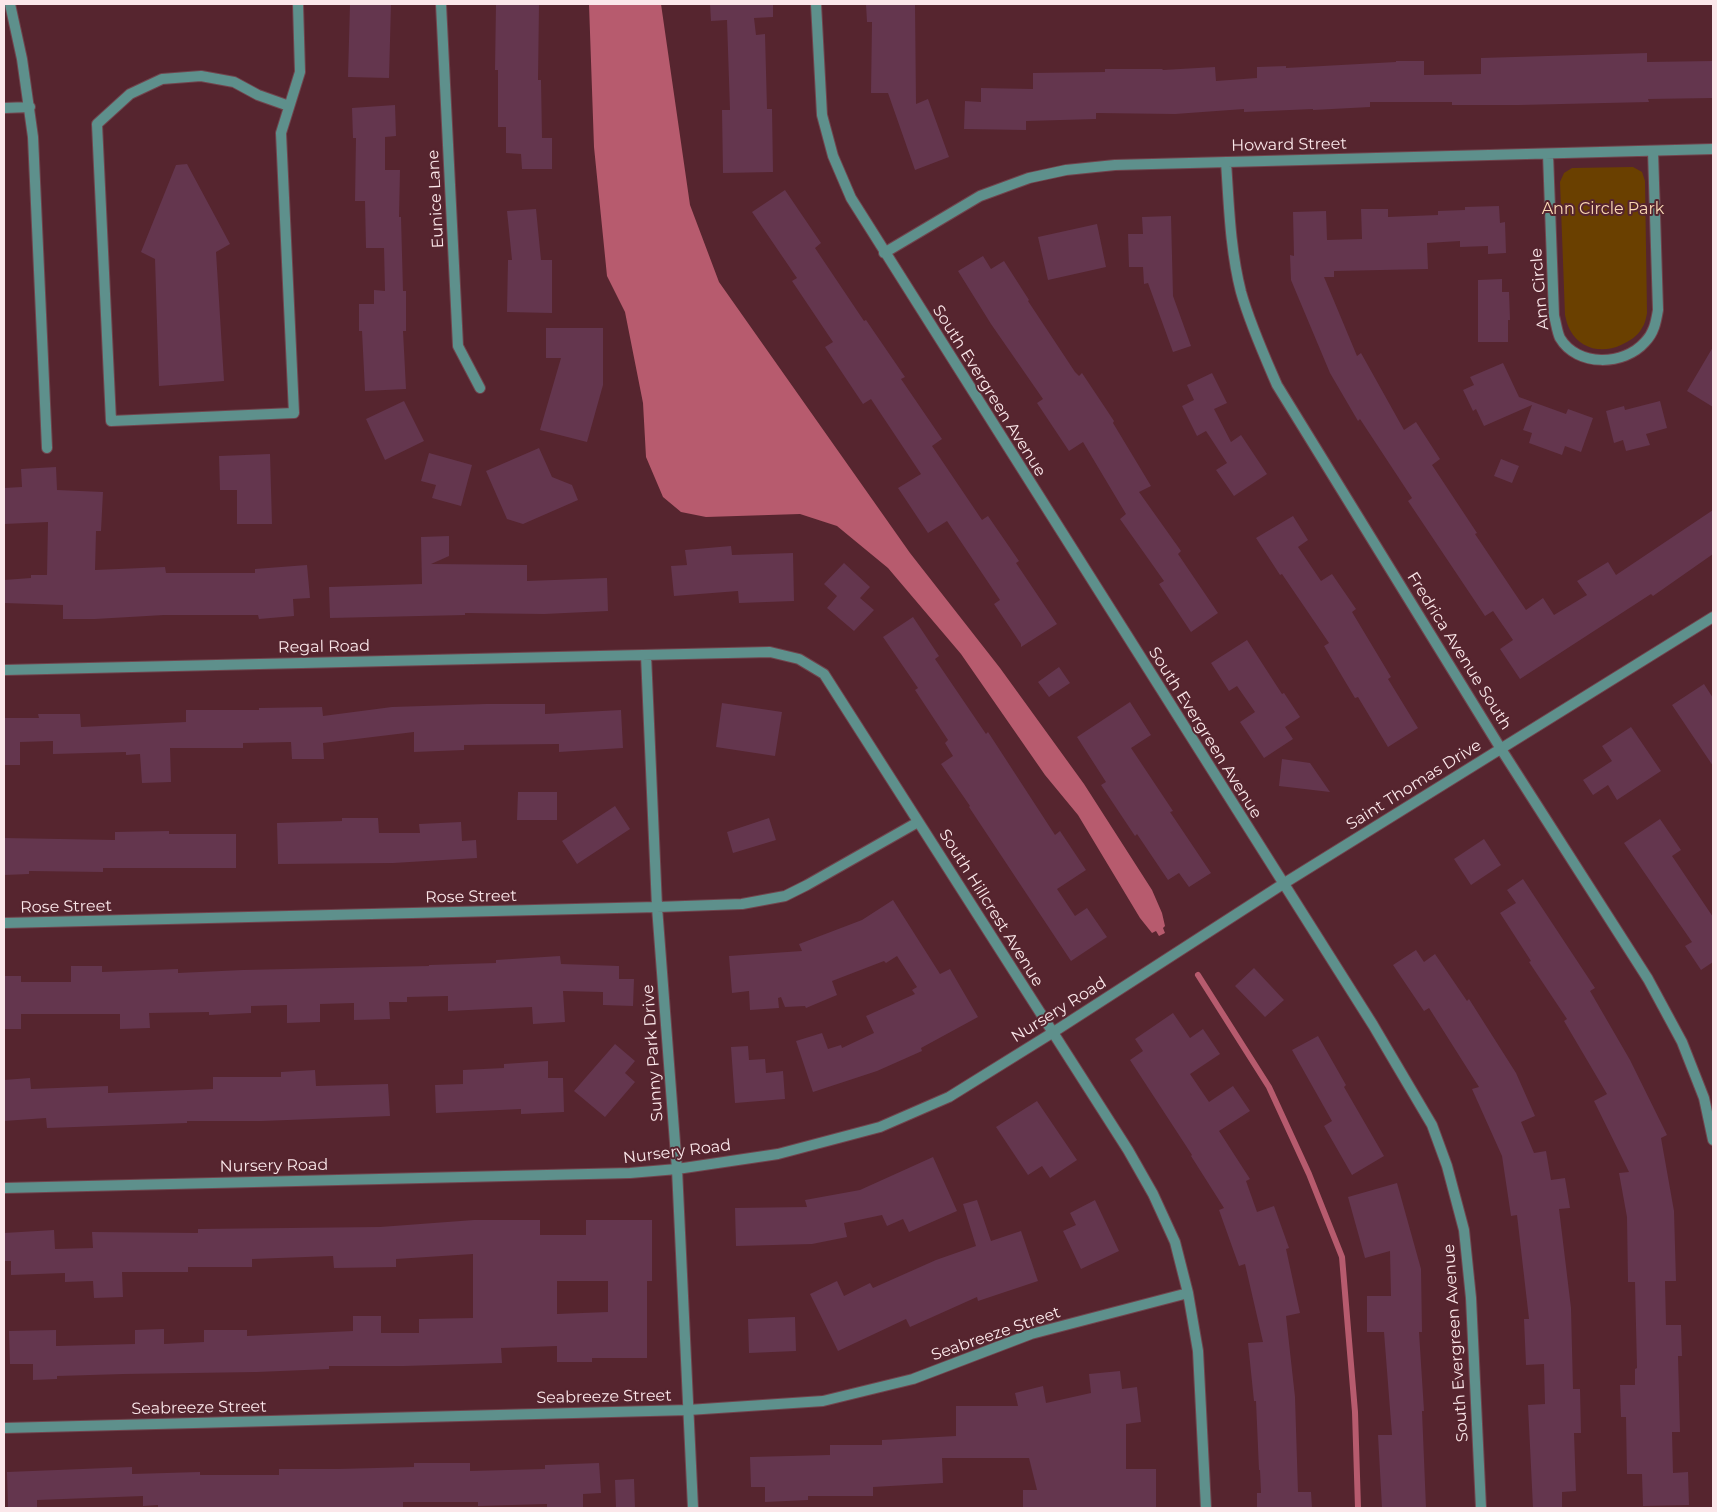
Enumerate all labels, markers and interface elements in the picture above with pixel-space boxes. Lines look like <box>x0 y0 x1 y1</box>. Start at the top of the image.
street label: Howard Street <box>1231 134 1347 156</box>
street label: Eunice Lane <box>424 149 448 249</box>
park label: Ann Circle Park <box>1542 199 1664 219</box>
street label: Ann Circle <box>1527 247 1553 331</box>
street label: South Evergreen Avenue <box>928 302 1050 480</box>
street label: Fredrica Avenue South <box>1403 569 1515 733</box>
street label: Regal Road <box>278 637 370 657</box>
street label: South Evergreen Avenue <box>1144 644 1266 822</box>
street label: Saint Thomas Drive <box>1343 736 1485 834</box>
street label: South Hillcrest Avenue <box>935 826 1047 990</box>
street label: Rose Street <box>425 887 517 907</box>
street label: Rose Street <box>20 897 112 917</box>
street label: Nursery Road <box>1008 973 1110 1047</box>
street label: Sunny Park Drive <box>639 984 667 1122</box>
street label: Nursery Road <box>622 1136 732 1168</box>
street label: Nursery Road <box>220 1155 328 1177</box>
street label: South Evergreen Avenue <box>1439 1243 1473 1443</box>
street label: Seabreeze Street <box>929 1303 1063 1365</box>
street label: Seabreeze Street <box>536 1386 672 1408</box>
street label: Seabreeze Street <box>131 1397 267 1419</box>

